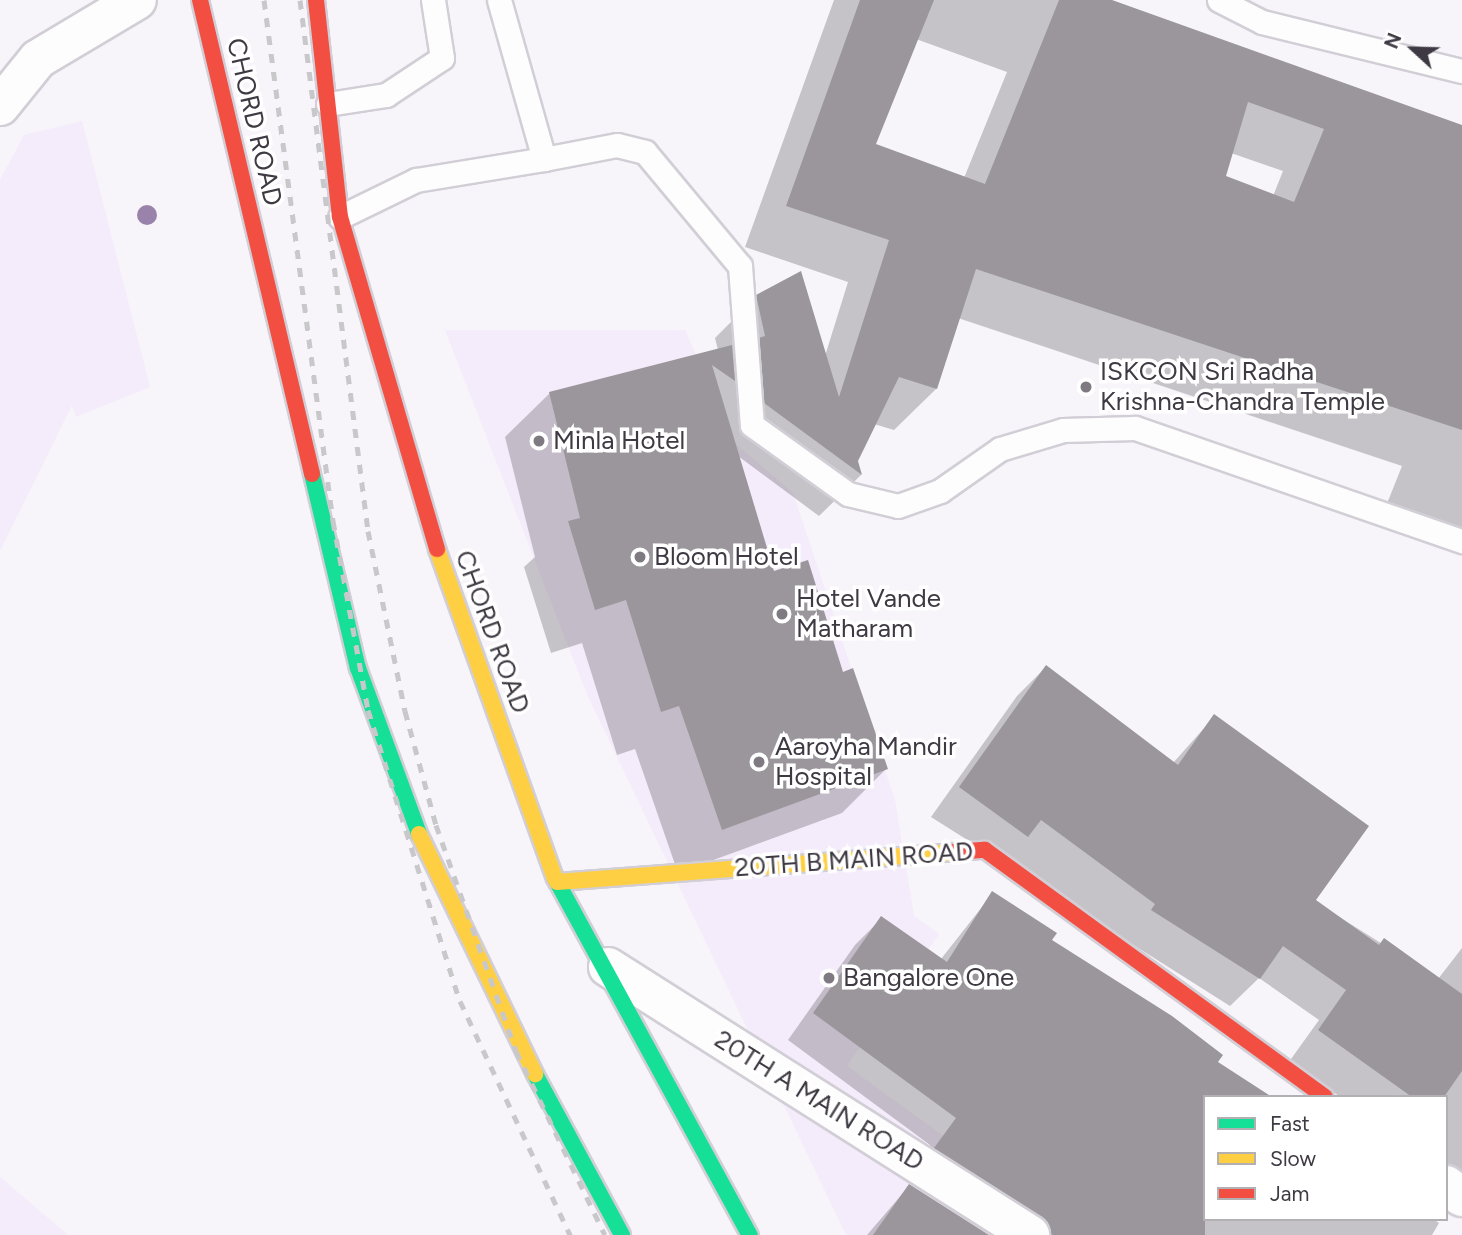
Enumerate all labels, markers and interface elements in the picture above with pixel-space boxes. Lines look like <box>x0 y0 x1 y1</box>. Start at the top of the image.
north arrow <box>1378 14 1448 84</box>
text: N <box>1380 30 1406 52</box>
street label: CHORD ROAD <box>220 35 288 209</box>
place label: ISKCON Sri Radha Krishna-Chandra Temple <box>1100 356 1385 418</box>
marker: ISKCON Sri Radha Krishna-Chandra Temple <box>1078 379 1094 395</box>
place label: Minla Hotel <box>553 425 685 457</box>
marker: Minla Hotel <box>531 433 547 449</box>
place label: Bloom Hotel <box>654 541 799 573</box>
street label: CHORD ROAD <box>448 546 536 718</box>
marker: Bloom Hotel <box>632 549 648 565</box>
place label: Hotel Vande Matharam <box>796 583 941 644</box>
marker: Hotel Vande Matharam <box>774 606 790 622</box>
place label: Aaroyha Mandir Hospital <box>775 731 957 792</box>
marker: Aaroyha Mandir Hospital <box>749 752 769 772</box>
street label: 20TH B MAIN ROAD <box>734 836 974 884</box>
place label: Bangalore One <box>843 962 1014 994</box>
marker: Bangalore One <box>821 970 837 986</box>
street label: 20TH A MAIN ROAD <box>709 1024 929 1178</box>
legend <box>1203 1095 1448 1221</box>
text: Fast <box>1270 1111 1310 1136</box>
text: Slow <box>1270 1146 1316 1171</box>
text: Jam <box>1270 1181 1309 1206</box>

